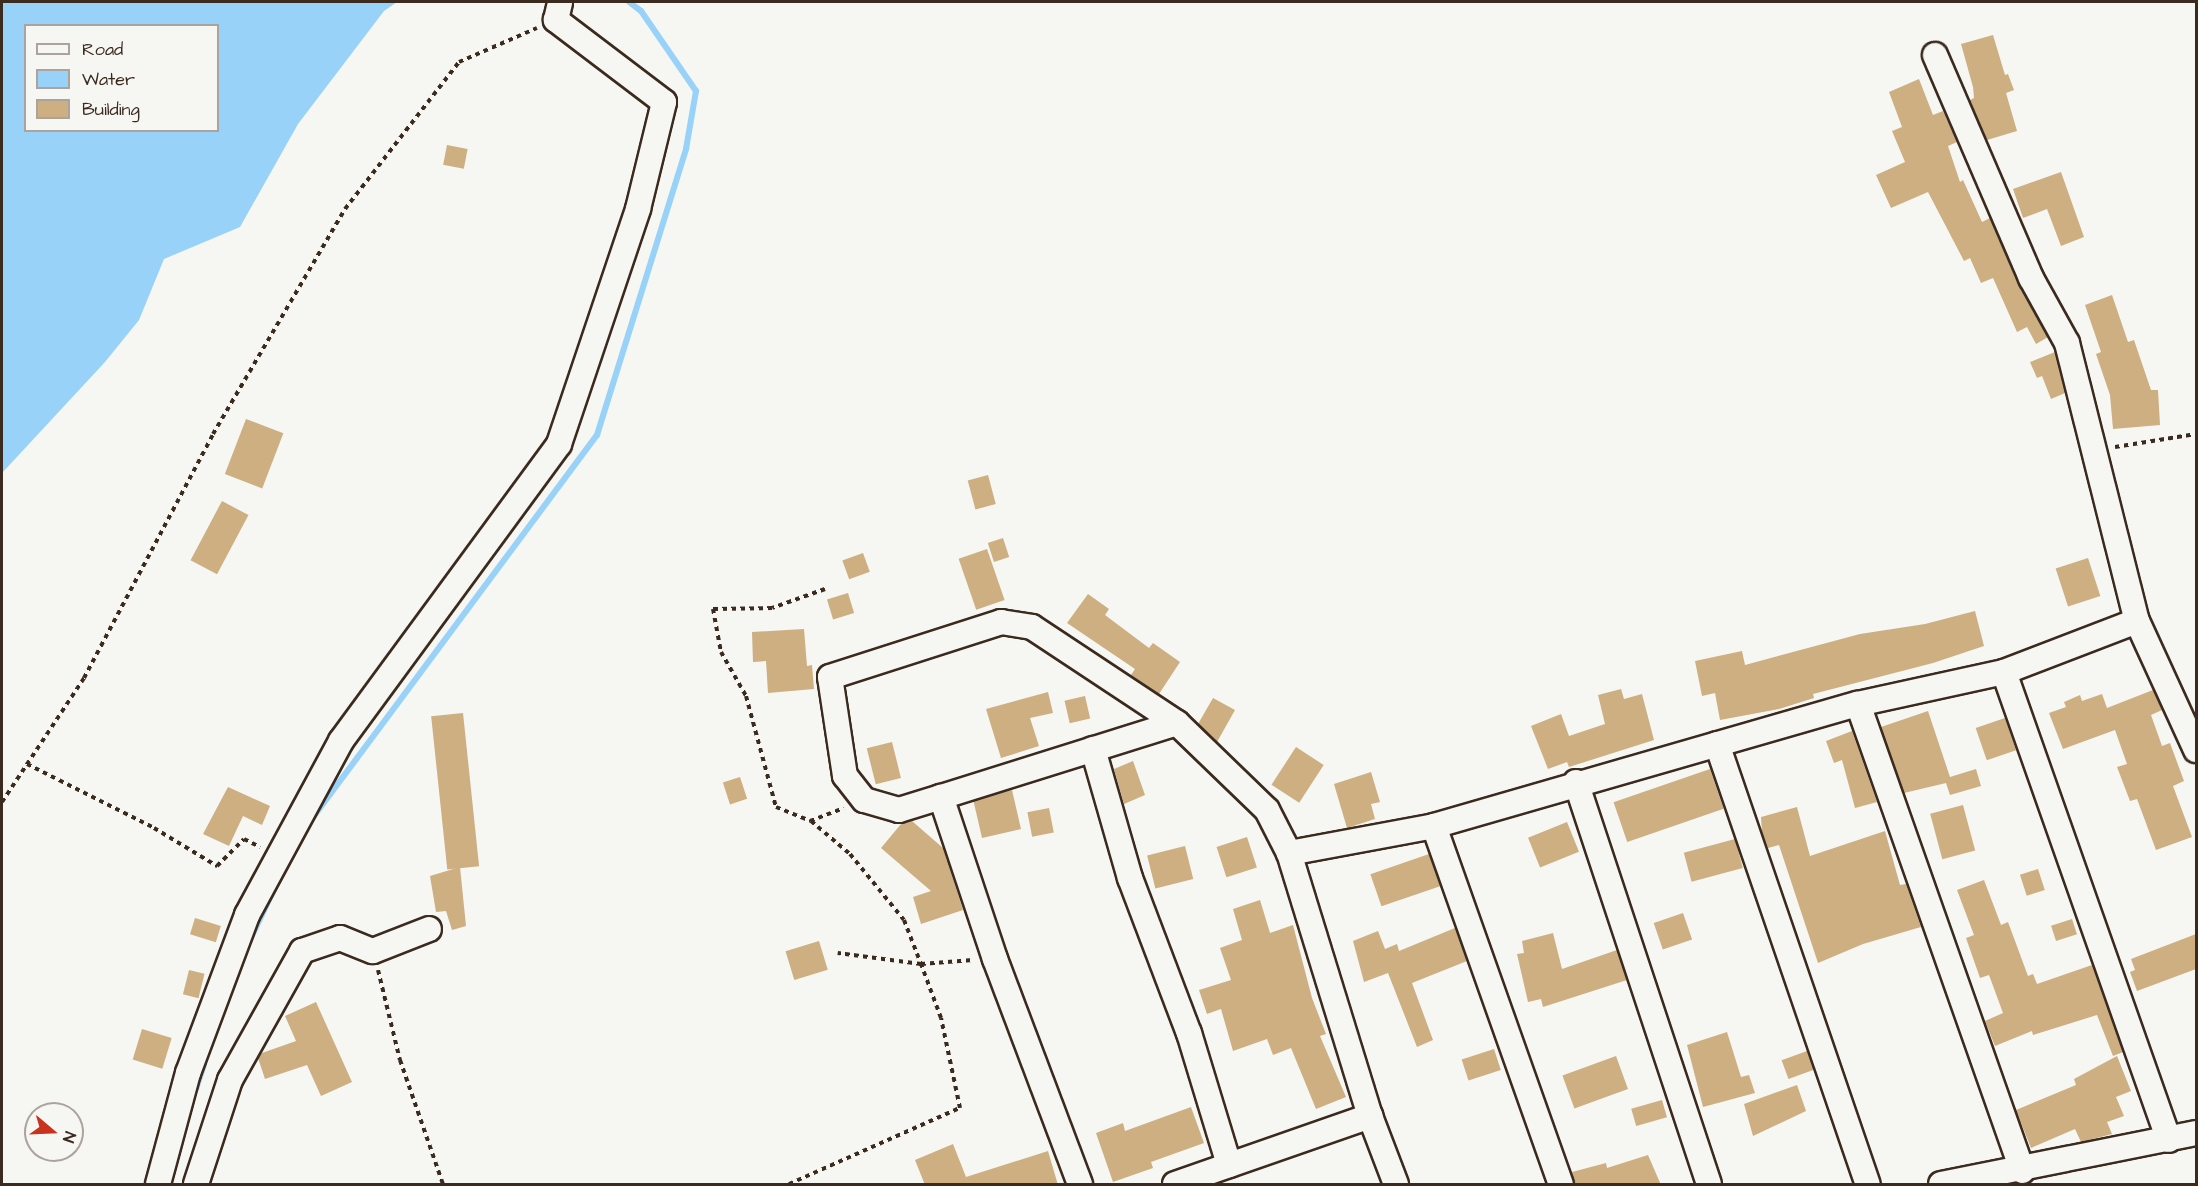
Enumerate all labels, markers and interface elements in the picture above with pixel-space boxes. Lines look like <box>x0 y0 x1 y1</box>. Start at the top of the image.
legend <box>24 24 219 132</box>
text: Road <box>82 37 123 62</box>
text: Water <box>82 67 135 92</box>
text: Building <box>82 97 140 122</box>
north arrow <box>24 1102 84 1162</box>
text: N <box>57 1129 81 1146</box>

